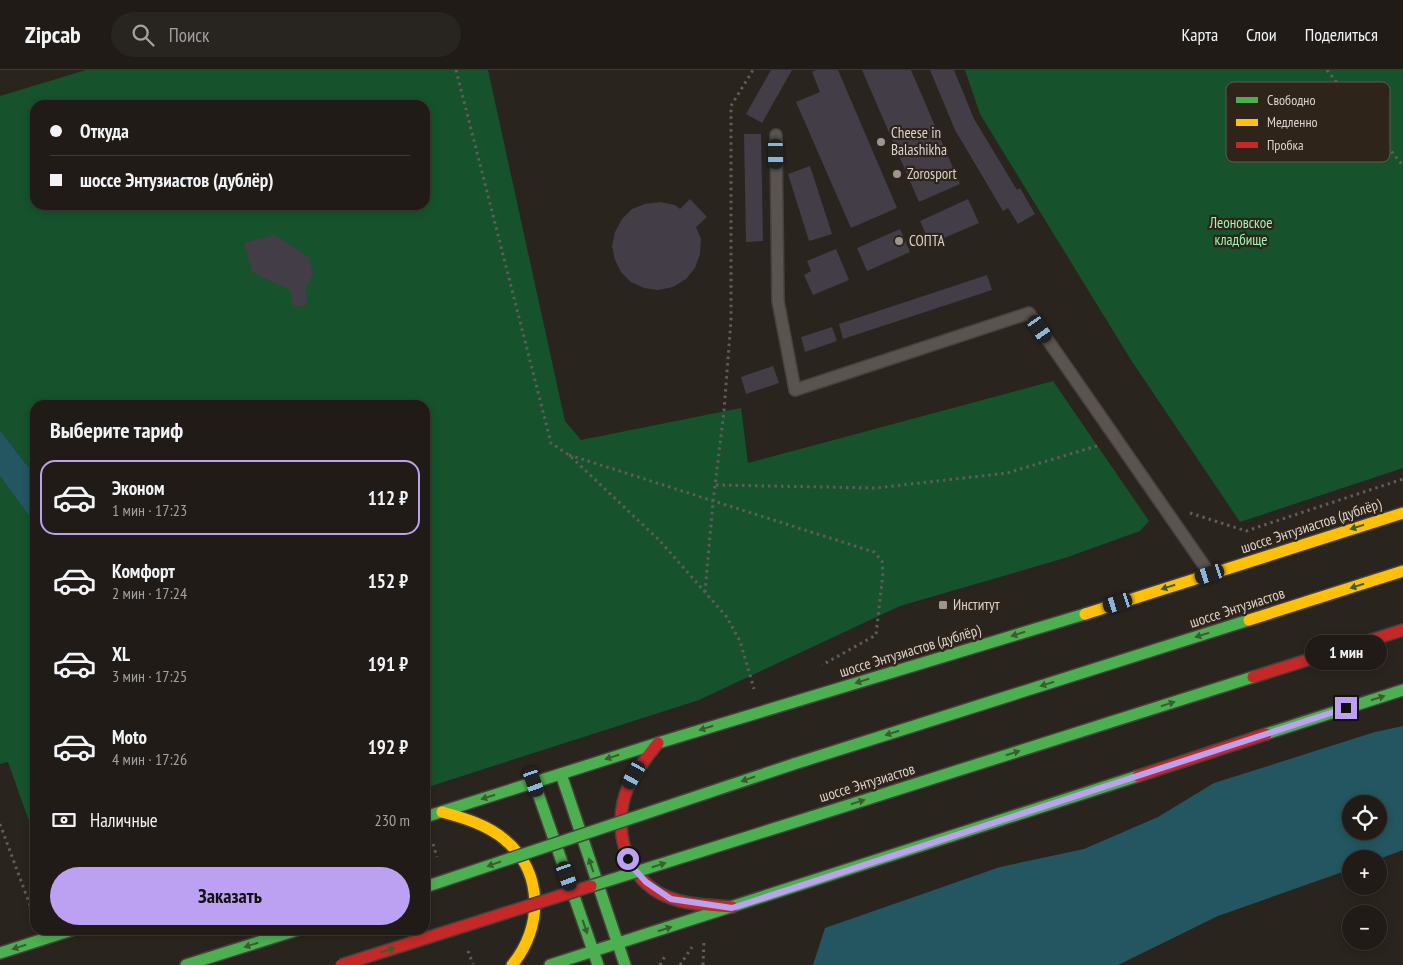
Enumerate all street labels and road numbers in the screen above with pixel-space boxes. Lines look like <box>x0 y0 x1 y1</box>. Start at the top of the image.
street label: шоссе Энтузиастов (дублёр) <box>1238 494 1384 557</box>
street label: шоссе Энтузиастов <box>1187 583 1287 632</box>
street label: шоссе Энтузиастов (дублёр) <box>837 620 983 681</box>
street label: шоссе Энтузиастов <box>817 759 917 806</box>

